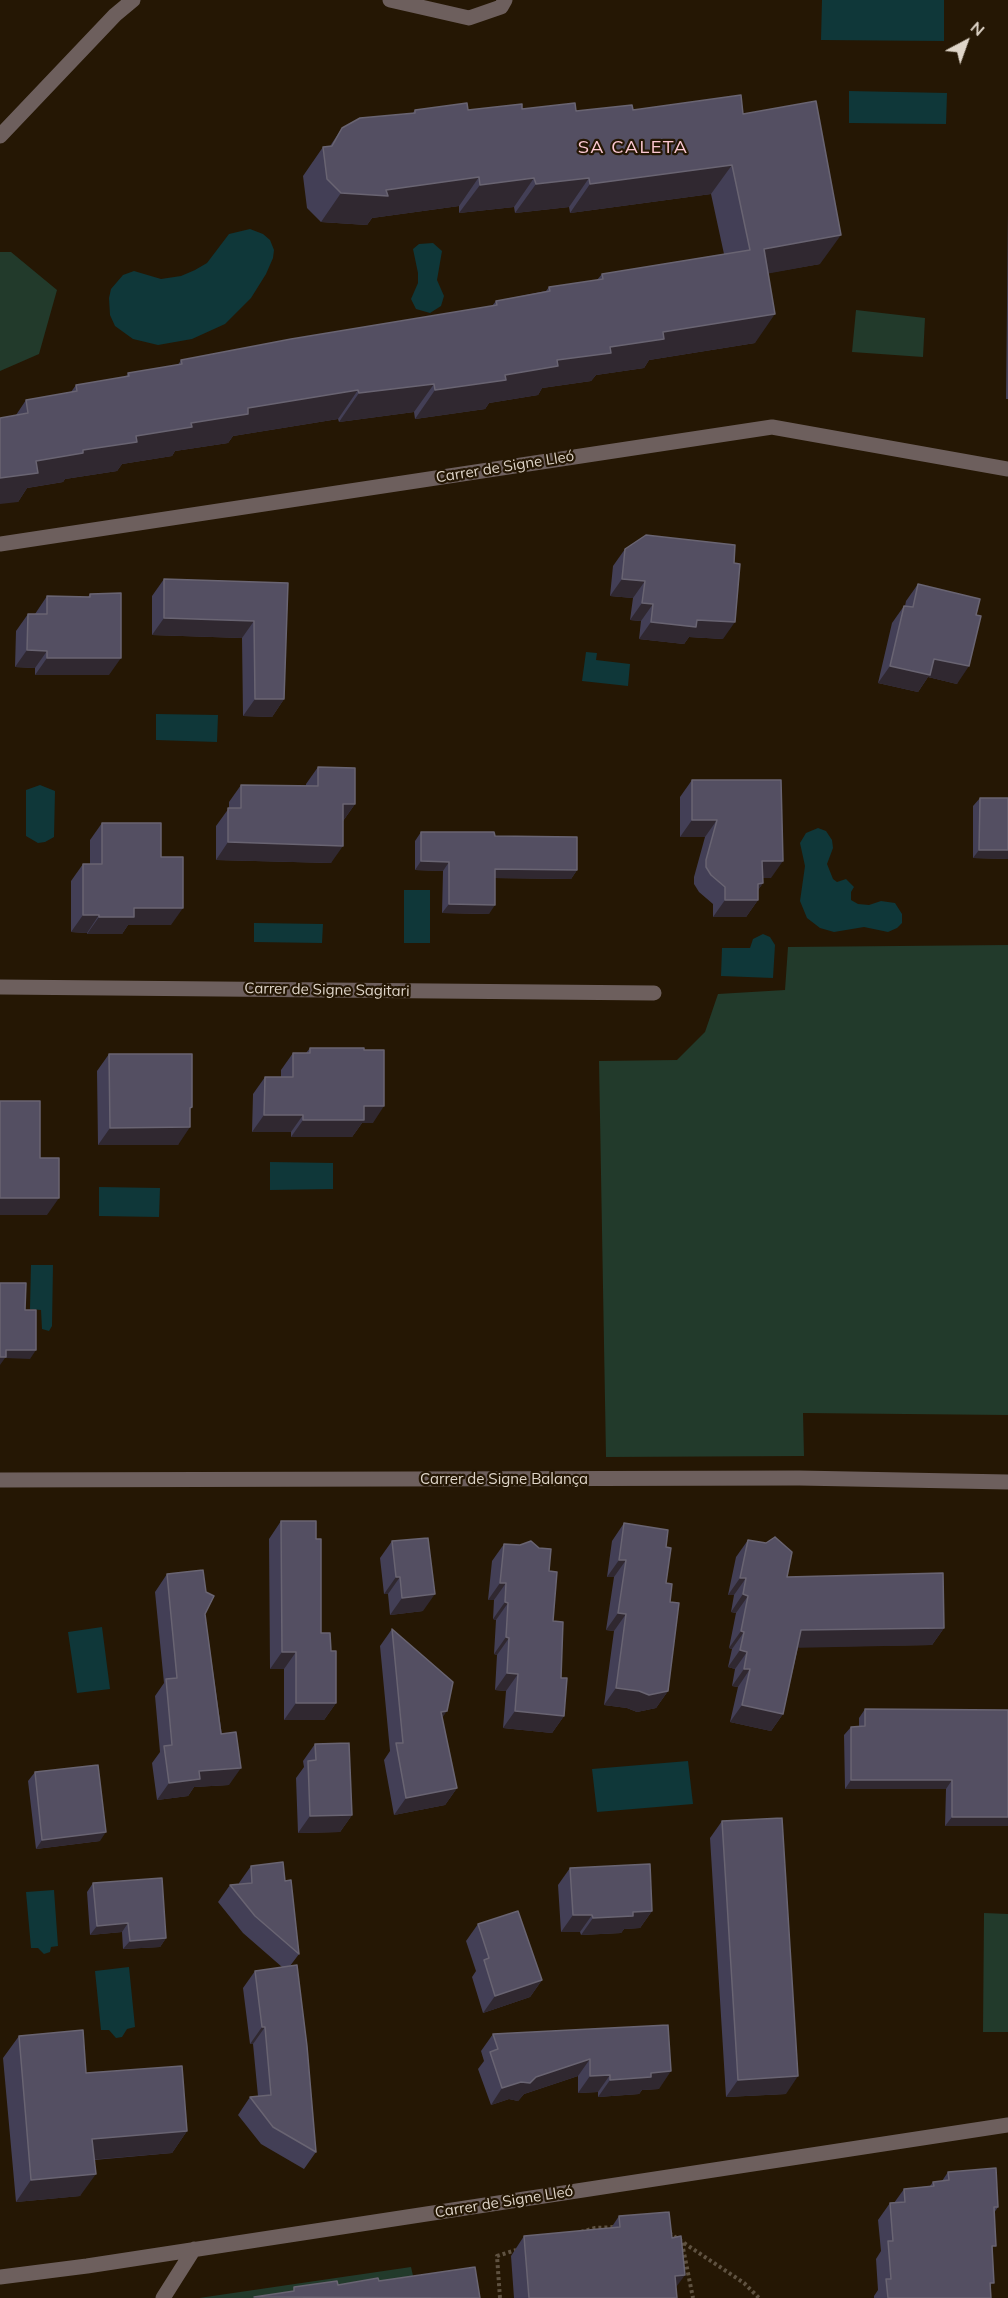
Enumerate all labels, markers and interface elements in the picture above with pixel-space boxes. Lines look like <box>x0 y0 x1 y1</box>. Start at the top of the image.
north arrow <box>936 12 996 72</box>
text: N <box>967 17 989 40</box>
district label: SA CALETA <box>578 137 688 159</box>
street label: Carrer de Signe Lleó <box>435 447 575 487</box>
street label: Carrer de Signe Sagitari <box>244 980 410 1000</box>
street label: Carrer de Signe Balança <box>420 1470 588 1488</box>
street label: Carrer de Signe Lleó <box>434 2182 574 2222</box>

